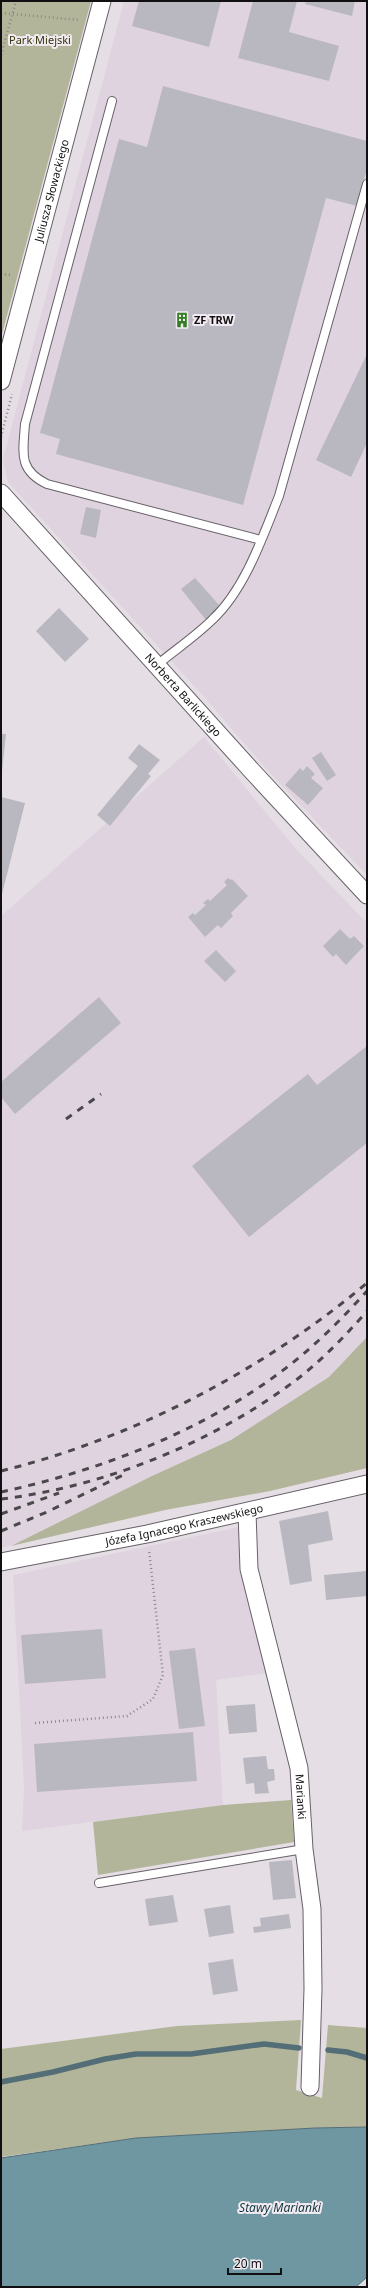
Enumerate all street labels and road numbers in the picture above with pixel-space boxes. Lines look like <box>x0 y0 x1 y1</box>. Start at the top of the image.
street label: Juliusza Słowackiego <box>30 137 72 244</box>
street label: Norberta Barlickiego <box>142 650 225 740</box>
street label: Józefa Ignacego Kraszewskiego <box>103 1500 265 1549</box>
street label: Marianki <box>292 1774 310 1820</box>

